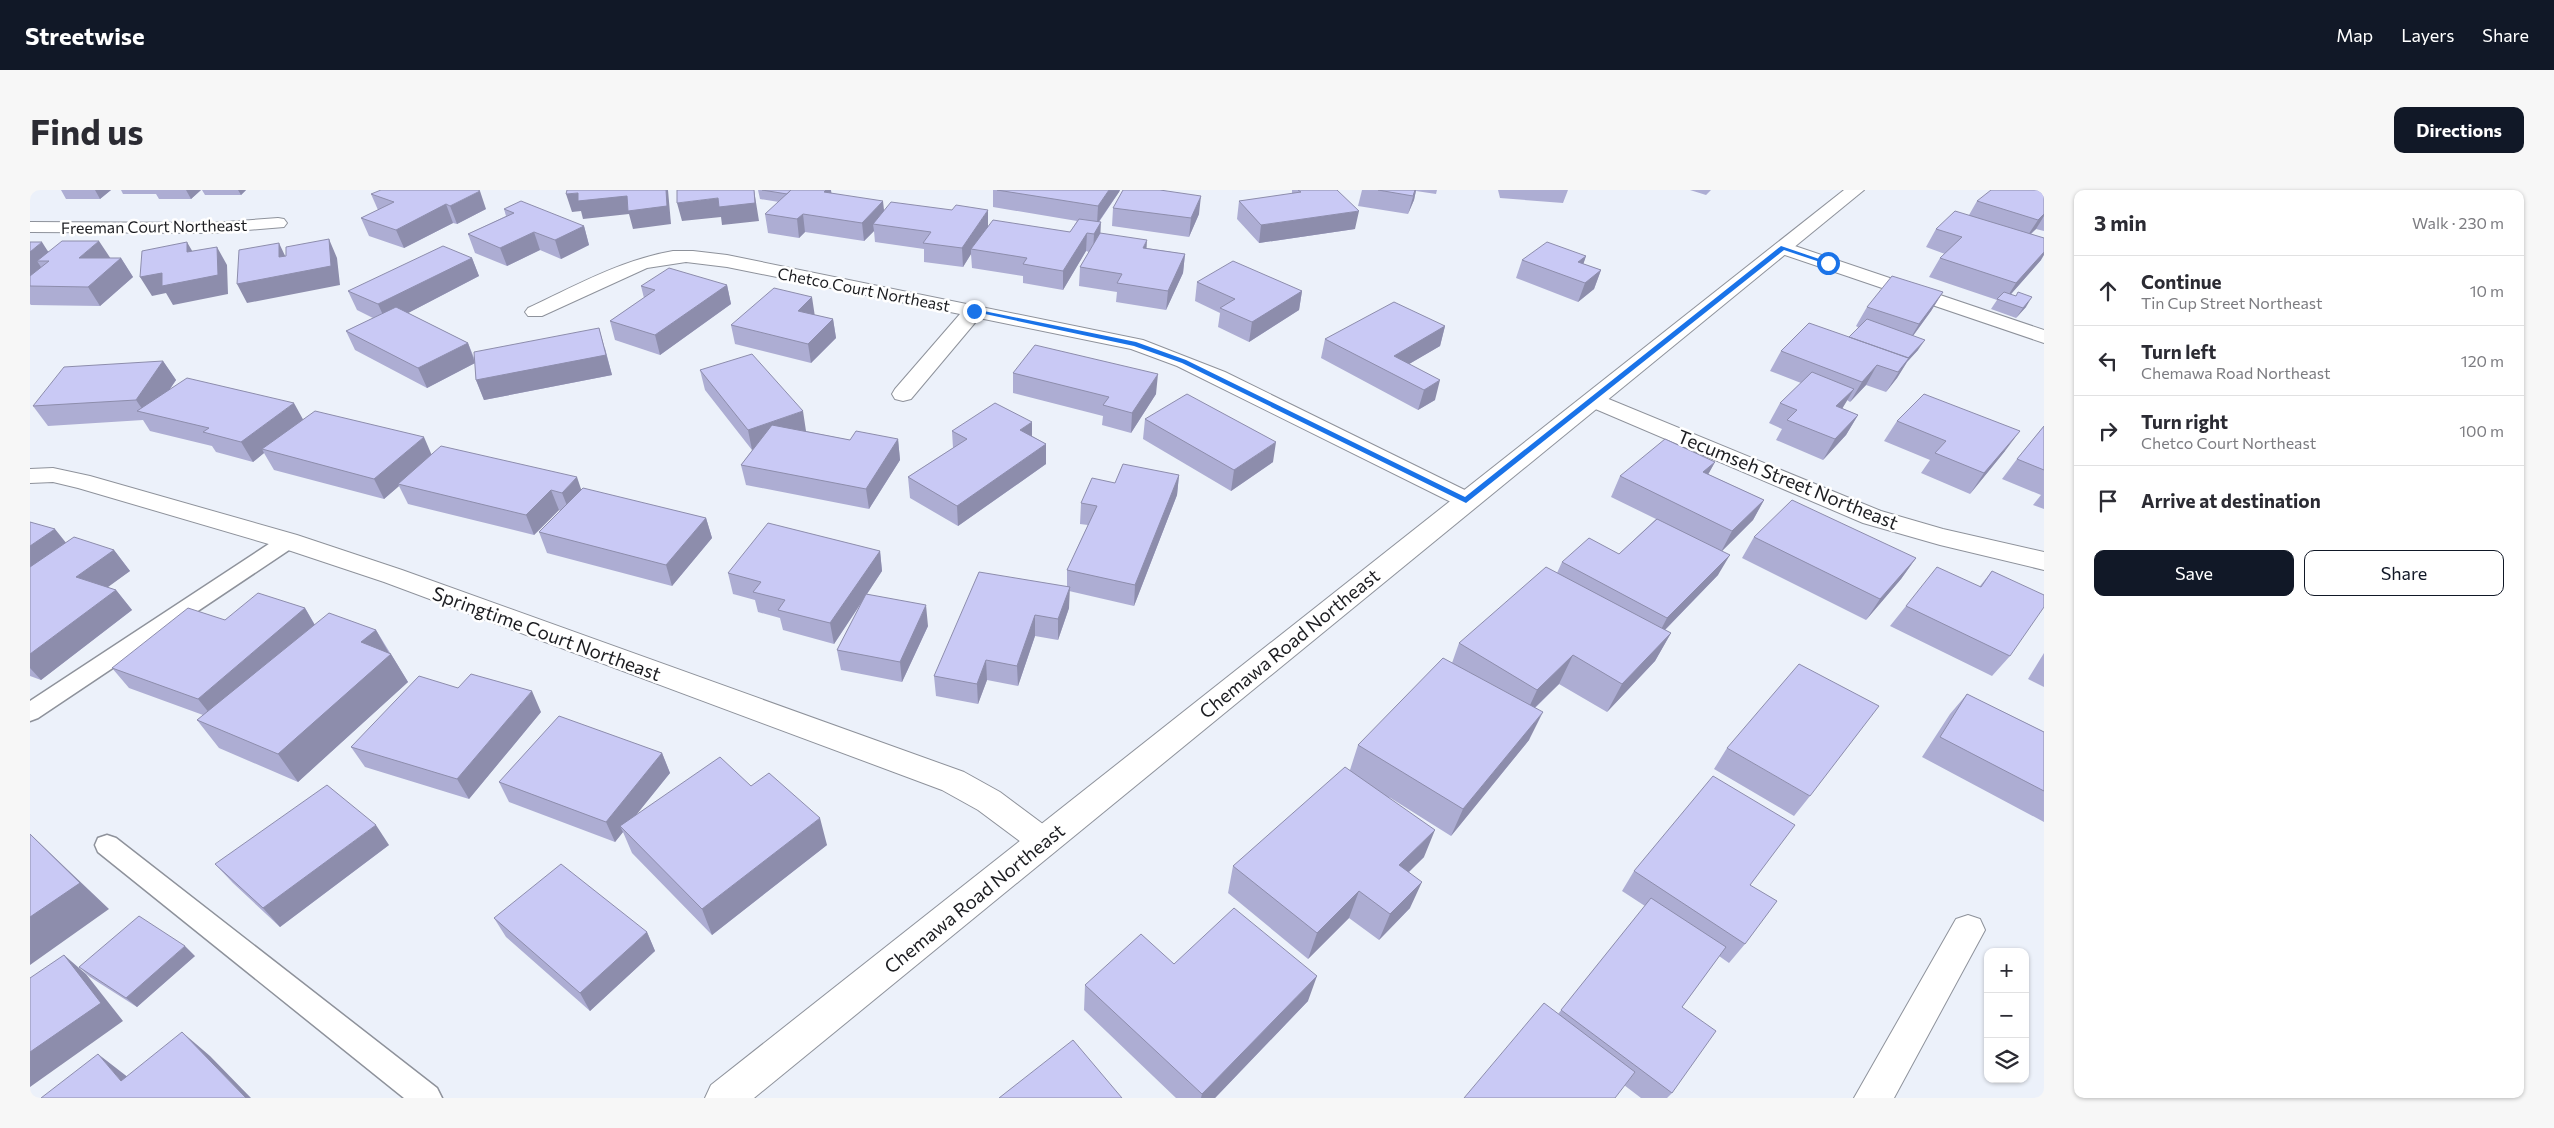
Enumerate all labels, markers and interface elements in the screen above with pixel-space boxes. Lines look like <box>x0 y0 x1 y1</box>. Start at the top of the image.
text: Streetwise <box>25 21 145 50</box>
text: Map <box>2336 24 2373 46</box>
text: Layers <box>2401 24 2454 46</box>
text: Share <box>2482 24 2529 46</box>
button: Directions <box>2394 107 2524 153</box>
text: Find us <box>30 109 144 152</box>
text: 3 min <box>2094 210 2147 235</box>
text: Walk · 230 m <box>2412 213 2504 232</box>
street label: Freeman Court Northeast <box>61 215 248 237</box>
route start <box>1817 252 1840 275</box>
street label: Chetco Court Northeast <box>776 263 952 315</box>
text: Continue <box>2141 270 2221 293</box>
icon: ahead <box>2094 277 2122 305</box>
text: 10 m <box>2470 281 2504 300</box>
text: Tin Cup Street Northeast <box>2141 293 2323 312</box>
route end <box>963 300 986 323</box>
text: Turn left <box>2141 340 2216 363</box>
icon: left <box>2094 347 2122 375</box>
text: 120 m <box>2461 351 2504 370</box>
text: Chemawa Road Northeast <box>2141 363 2331 382</box>
text: Turn right <box>2141 410 2228 433</box>
icon: right <box>2094 417 2122 445</box>
text: 100 m <box>2459 421 2504 440</box>
street label: Tecumseh Street Northeast <box>1674 424 1902 534</box>
text: Chetco Court Northeast <box>2141 433 2316 452</box>
icon: arrive <box>2094 487 2122 515</box>
text: Arrive at destination <box>2141 489 2321 512</box>
button: Save <box>2094 550 2294 596</box>
button: Share <box>2304 550 2504 596</box>
street label: Chemawa Road Northeast <box>1194 563 1384 723</box>
street label: Springtime Court Northeast <box>430 581 664 685</box>
street label: Chemawa Road Northeast <box>879 818 1069 978</box>
map controls <box>1984 948 2029 1083</box>
button: + <box>1984 948 2029 993</box>
button: − <box>1984 993 2029 1038</box>
button: layers <box>1984 1038 2029 1083</box>

